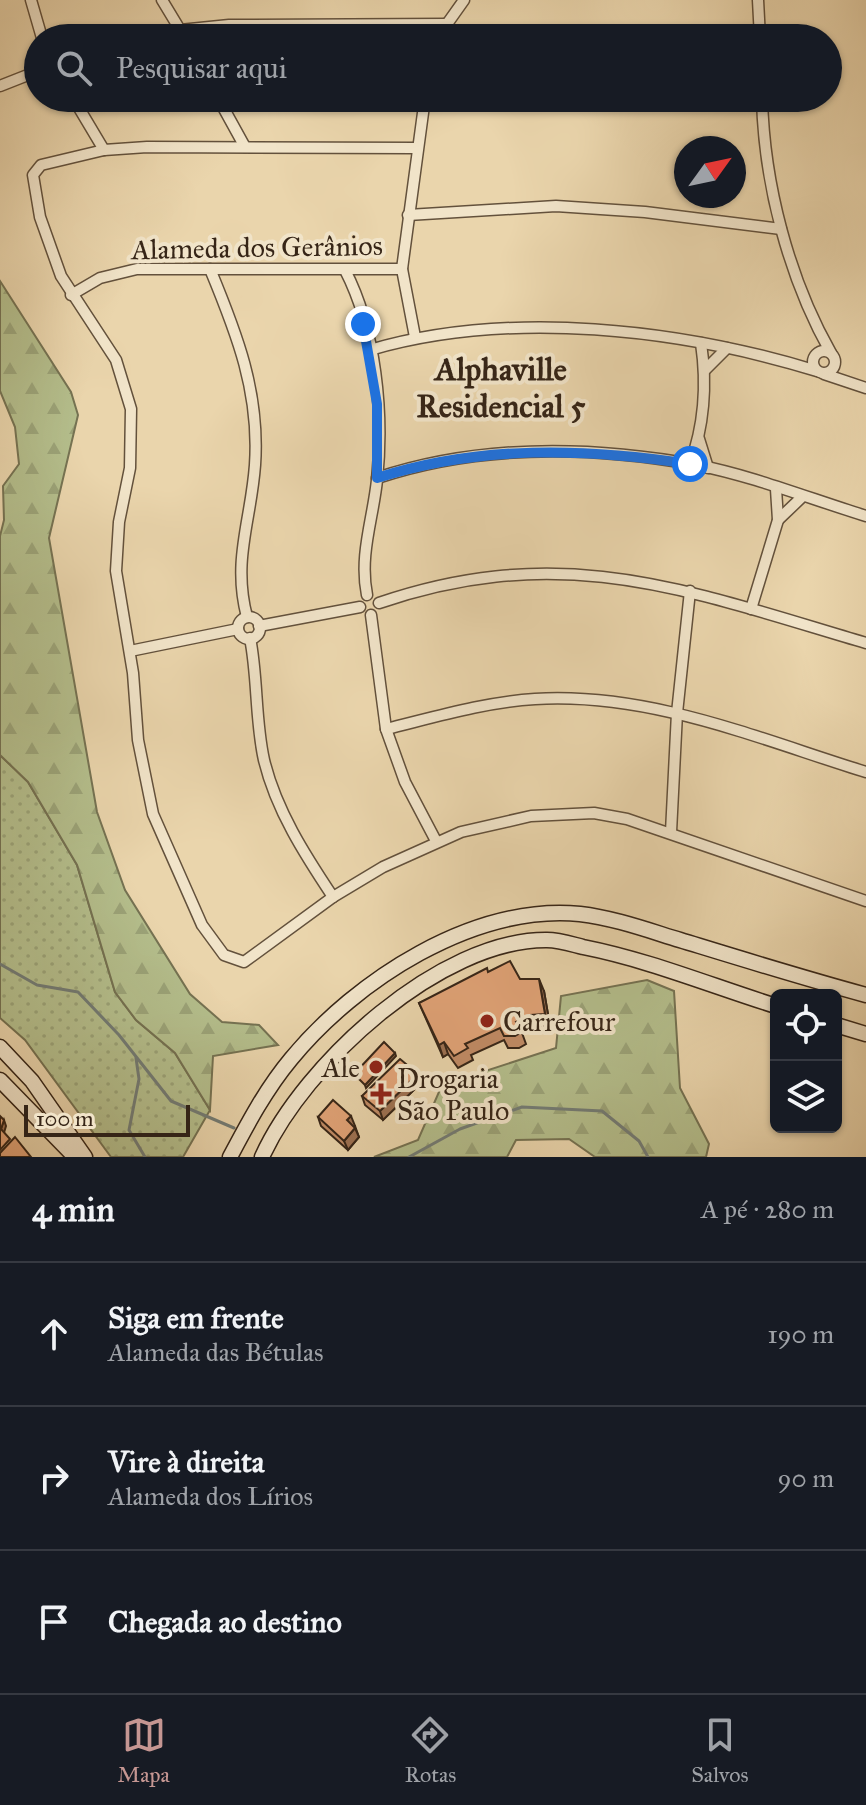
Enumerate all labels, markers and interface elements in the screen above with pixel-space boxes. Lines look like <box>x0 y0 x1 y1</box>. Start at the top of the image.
search box <box>24 24 842 112</box>
icon: search <box>52 46 96 90</box>
text: Pesquisar aqui <box>116 50 287 86</box>
north arrow <box>674 136 746 208</box>
street label: Alameda dos Gerânios <box>130 228 383 267</box>
route end <box>345 306 381 342</box>
district label: Alphaville Residencial 5 <box>417 350 586 426</box>
route start <box>672 446 708 482</box>
map controls <box>770 989 842 1133</box>
button: locate <box>770 989 842 1061</box>
place label: Carrefour <box>503 1004 616 1039</box>
marker: Carrefour <box>478 1012 496 1030</box>
place label: Ale <box>321 1050 360 1085</box>
marker: Ale <box>367 1058 385 1076</box>
place label: Drogaria São Paulo <box>397 1061 509 1128</box>
button: layers <box>770 1061 842 1133</box>
marker: Drogaria São Paulo <box>372 1085 390 1103</box>
scale bar <box>24 1101 190 1137</box>
text: 100 m <box>36 1105 93 1132</box>
text: 4 min <box>32 1189 115 1230</box>
text: A pé · 280 m <box>701 1193 834 1225</box>
text: Siga em frente <box>108 1300 284 1336</box>
icon: ahead <box>32 1312 76 1356</box>
text: 190 m <box>767 1318 834 1350</box>
text: Alameda das Bétulas <box>108 1336 323 1368</box>
text: Vire à direita <box>108 1444 264 1480</box>
icon: right <box>32 1456 76 1500</box>
text: 90 m <box>777 1462 834 1494</box>
text: Alameda dos Lírios <box>108 1480 313 1512</box>
icon: arrive <box>32 1600 76 1644</box>
text: Chegada ao destino <box>108 1604 342 1640</box>
tab: Mapa <box>117 1713 170 1788</box>
tab: Rotas <box>405 1713 456 1788</box>
tab: Salvos <box>691 1713 749 1788</box>

